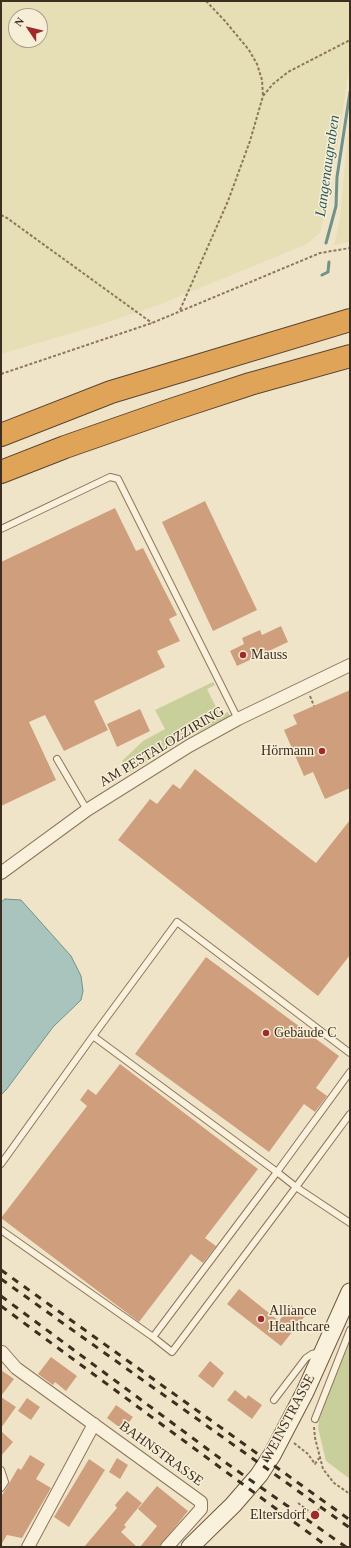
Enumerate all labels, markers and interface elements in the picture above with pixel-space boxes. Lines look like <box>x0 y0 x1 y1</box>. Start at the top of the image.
north arrow <box>8 8 48 48</box>
text: N <box>12 15 26 28</box>
water label: Langenaugraben <box>312 114 344 218</box>
place label: Mauss <box>251 647 288 663</box>
marker: Mauss <box>238 650 248 660</box>
street label: AM PESTALOZZIRING <box>97 703 227 791</box>
place label: Hörmann <box>261 743 314 759</box>
marker: Hörmann <box>317 746 327 756</box>
place label: Gebäude C <box>274 1025 337 1041</box>
marker: Gebäude C <box>261 1028 271 1038</box>
place label: Alliance Healthcare <box>269 1303 330 1336</box>
marker: Alliance Healthcare <box>256 1314 266 1324</box>
street label: WEINSTRASSE <box>259 1371 319 1465</box>
street label: BAHNSTRASSE <box>116 1418 206 1490</box>
place label: Eltersdorf <box>250 1507 306 1523</box>
marker: Eltersdorf <box>309 1509 321 1521</box>

